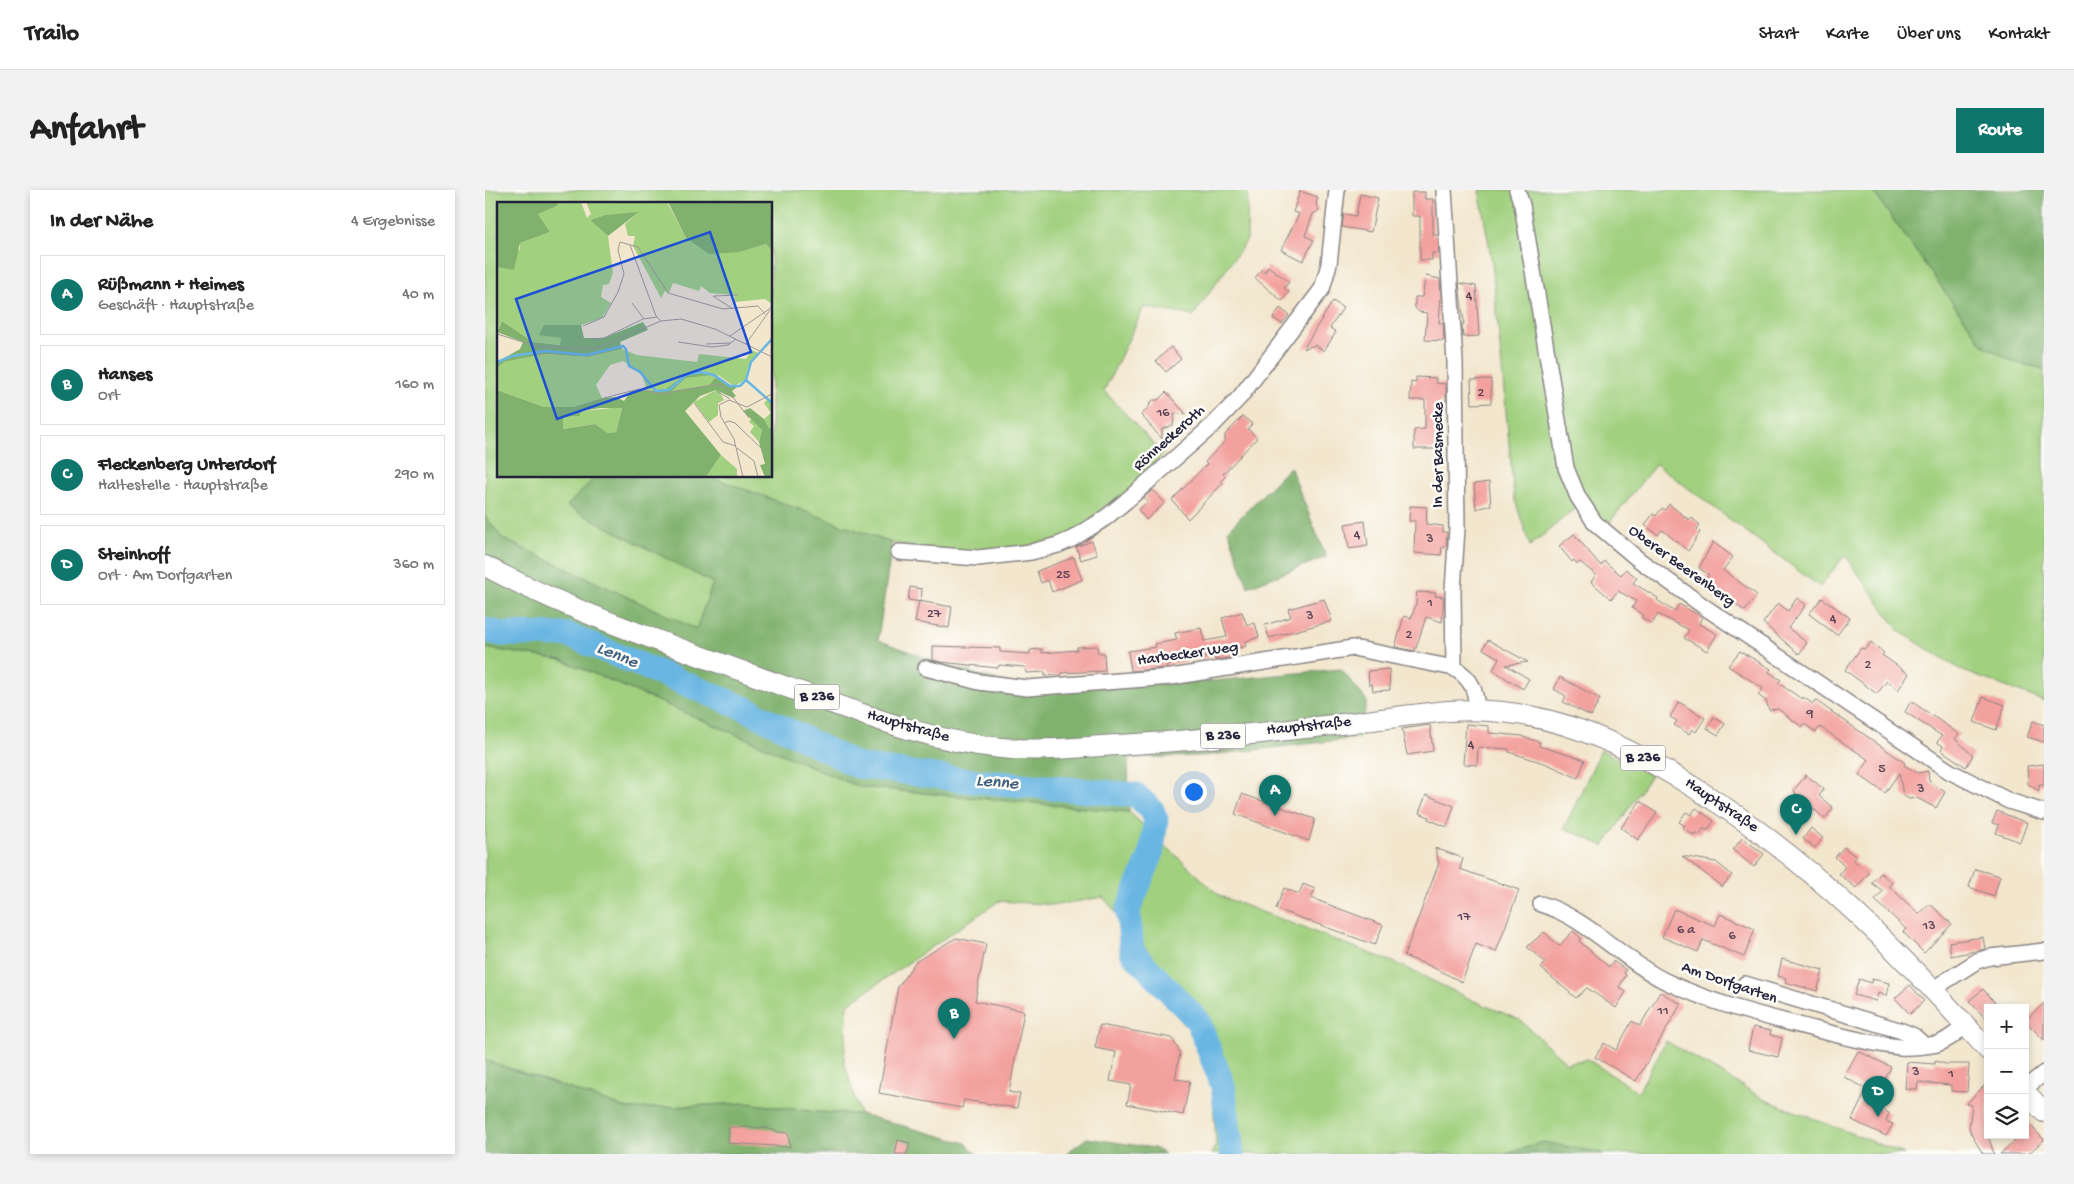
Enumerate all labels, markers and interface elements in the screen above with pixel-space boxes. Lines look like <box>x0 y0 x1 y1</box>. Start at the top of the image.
text: Trailo <box>25 20 79 49</box>
text: Start <box>1759 24 1798 45</box>
text: Karte <box>1826 24 1869 45</box>
text: Über uns <box>1897 24 1960 45</box>
text: Kontakt <box>1988 24 2049 45</box>
button: Route <box>1956 108 2044 153</box>
text: Anfahrt <box>30 110 143 151</box>
inset map <box>497 202 773 478</box>
text: In der Nähe <box>50 210 153 235</box>
text: 4 Ergebnisse <box>351 213 435 232</box>
text: Rüßmann + Heimes <box>98 274 244 297</box>
text: A <box>62 286 72 305</box>
text: 40 m <box>402 286 434 305</box>
house number: 4 <box>1466 288 1473 305</box>
text: Geschäft · Hauptstraße <box>98 297 254 316</box>
text: Hanses <box>98 364 152 387</box>
text: B <box>63 376 71 395</box>
text: 160 m <box>395 376 434 395</box>
house number: 2 <box>1478 385 1485 402</box>
text: Ort <box>98 387 120 406</box>
street label: In der Basmecke <box>1430 401 1449 508</box>
street label: Rönneckeroth <box>1130 402 1210 476</box>
house number: 16 <box>1156 405 1170 422</box>
text: Fleckenberg Unterdorf <box>98 454 275 477</box>
text: C <box>63 466 71 485</box>
text: 290 m <box>394 466 434 485</box>
text: Haltestelle · Hauptstraße <box>98 477 268 496</box>
street label: Oberer Beerenberg <box>1624 522 1738 612</box>
house number: 4 <box>1354 527 1361 544</box>
house number: 3 <box>1425 531 1434 548</box>
text: Steinhoff <box>98 544 169 567</box>
text: D <box>62 556 72 575</box>
text: 360 m <box>393 556 434 575</box>
text: Ort · Am Dorfgarten <box>98 567 232 586</box>
house number: 25 <box>1056 567 1070 584</box>
house number: 1 <box>1426 595 1433 612</box>
house number: 27 <box>927 606 942 623</box>
house number: 3 <box>1305 608 1314 625</box>
house number: 4 <box>1830 611 1837 628</box>
house number: 2 <box>1406 627 1413 644</box>
water label: Lenne <box>593 638 641 674</box>
street label: Harbecker Weg <box>1136 639 1240 671</box>
house number: 2 <box>1865 657 1872 674</box>
road number: B 236 <box>795 684 839 710</box>
street label: Hauptstraße <box>865 706 952 748</box>
house number: 9 <box>1805 706 1814 723</box>
street label: Hauptstraße <box>1266 713 1353 741</box>
road number: B 236 <box>1201 724 1245 748</box>
house number: 4 <box>1468 737 1475 754</box>
road number: B 236 <box>1621 746 1665 770</box>
house number: 5 <box>1878 761 1886 778</box>
water label: Lenne <box>975 771 1020 795</box>
street label: Hauptstraße <box>1680 774 1762 838</box>
pin: A <box>1259 775 1291 816</box>
your location <box>1181 779 1207 805</box>
house number: 3 <box>1916 781 1925 798</box>
pin: C <box>1780 794 1812 835</box>
house number: 17 <box>1457 909 1471 926</box>
house number: 13 <box>1922 918 1935 935</box>
house number: 6 a <box>1677 922 1696 939</box>
house number: 6 <box>1728 928 1736 945</box>
street label: Am Dorfgarten <box>1679 959 1780 1009</box>
pin: B <box>938 998 970 1039</box>
house number: 11 <box>1656 1003 1669 1020</box>
map controls <box>1984 1004 2029 1139</box>
button: + <box>1984 1004 2029 1049</box>
button: − <box>1984 1049 2029 1094</box>
house number: 3 <box>1911 1064 1920 1081</box>
house number: 1 <box>1947 1066 1954 1083</box>
pin: D <box>1862 1076 1894 1117</box>
button: layers <box>1984 1094 2029 1139</box>

